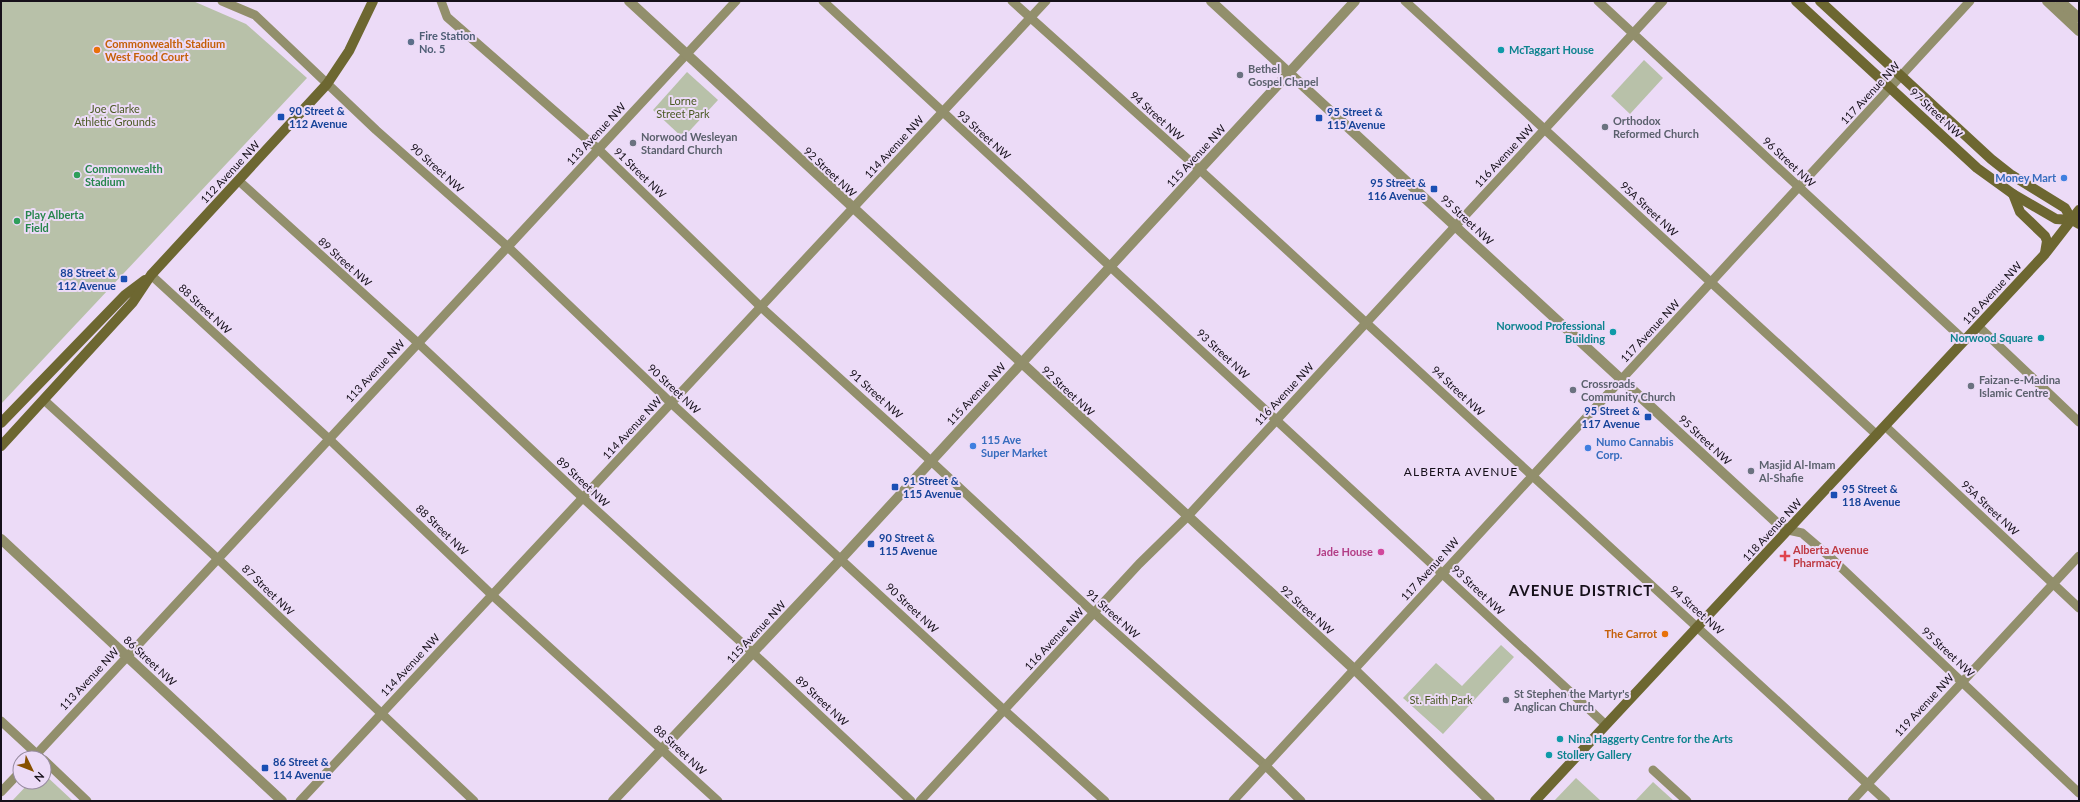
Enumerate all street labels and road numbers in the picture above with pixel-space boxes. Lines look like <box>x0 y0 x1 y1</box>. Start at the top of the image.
street label: 117 Avenue NW <box>1837 58 1902 127</box>
street label: 97 Street NW <box>1907 85 1966 141</box>
street label: 94 Street NW <box>1128 88 1187 143</box>
street label: 113 Avenue NW <box>563 99 628 168</box>
street label: 93 Street NW <box>955 107 1014 162</box>
street label: 114 Avenue NW <box>861 112 926 181</box>
street label: 115 Avenue NW <box>1163 121 1228 190</box>
street label: 116 Avenue NW <box>1471 121 1536 190</box>
street label: 96 Street NW <box>1760 134 1819 190</box>
street label: 112 Avenue NW <box>197 137 262 206</box>
street label: 90 Street NW <box>408 140 467 195</box>
street label: 92 Street NW <box>801 144 860 200</box>
street label: 91 Street NW <box>612 145 669 201</box>
street label: 95A Street NW <box>1618 179 1681 239</box>
street label: 95 Street NW <box>1438 192 1497 248</box>
street label: 89 Street NW <box>316 234 375 289</box>
street label: 118 Avenue NW <box>1959 258 2024 327</box>
street label: 88 Street NW <box>176 281 235 337</box>
street label: 117 Avenue NW <box>1617 296 1682 365</box>
street label: 93 Street NW <box>1194 326 1253 382</box>
street label: 113 Avenue NW <box>342 336 407 405</box>
street label: 115 Avenue NW <box>943 359 1008 428</box>
street label: 116 Avenue NW <box>1251 359 1316 428</box>
street label: 90 Street NW <box>645 361 704 417</box>
street label: 92 Street NW <box>1039 363 1098 419</box>
street label: 94 Street NW <box>1429 363 1488 419</box>
street label: 91 Street NW <box>847 366 906 421</box>
street label: 114 Avenue NW <box>599 393 664 462</box>
street label: 95 Street NW <box>1676 412 1735 468</box>
street label: 89 Street NW <box>554 454 613 510</box>
street label: 95A Street NW <box>1959 478 2022 538</box>
street label: 118 Avenue NW <box>1739 495 1804 564</box>
street label: 88 Street NW <box>414 502 471 558</box>
street label: 117 Avenue NW <box>1398 534 1462 603</box>
street label: 87 Street NW <box>240 562 297 618</box>
street label: 93 Street NW <box>1449 562 1508 618</box>
street label: 90 Street NW <box>883 580 942 636</box>
street label: 92 Street NW <box>1278 582 1337 637</box>
street label: 94 Street NW <box>1668 582 1727 637</box>
street label: 91 Street NW <box>1084 586 1143 641</box>
street label: 115 Avenue NW <box>723 597 788 666</box>
street label: 116 Avenue NW <box>1021 604 1086 673</box>
street label: 95 Street NW <box>1919 624 1978 680</box>
street label: 114 Avenue NW <box>377 630 442 699</box>
street label: 86 Street NW <box>121 633 180 689</box>
street label: 113 Avenue NW <box>56 644 121 713</box>
street label: 119 Avenue NW <box>1891 670 1956 739</box>
street label: 89 Street NW <box>793 673 852 729</box>
street label: 88 Street NW <box>651 722 710 778</box>

